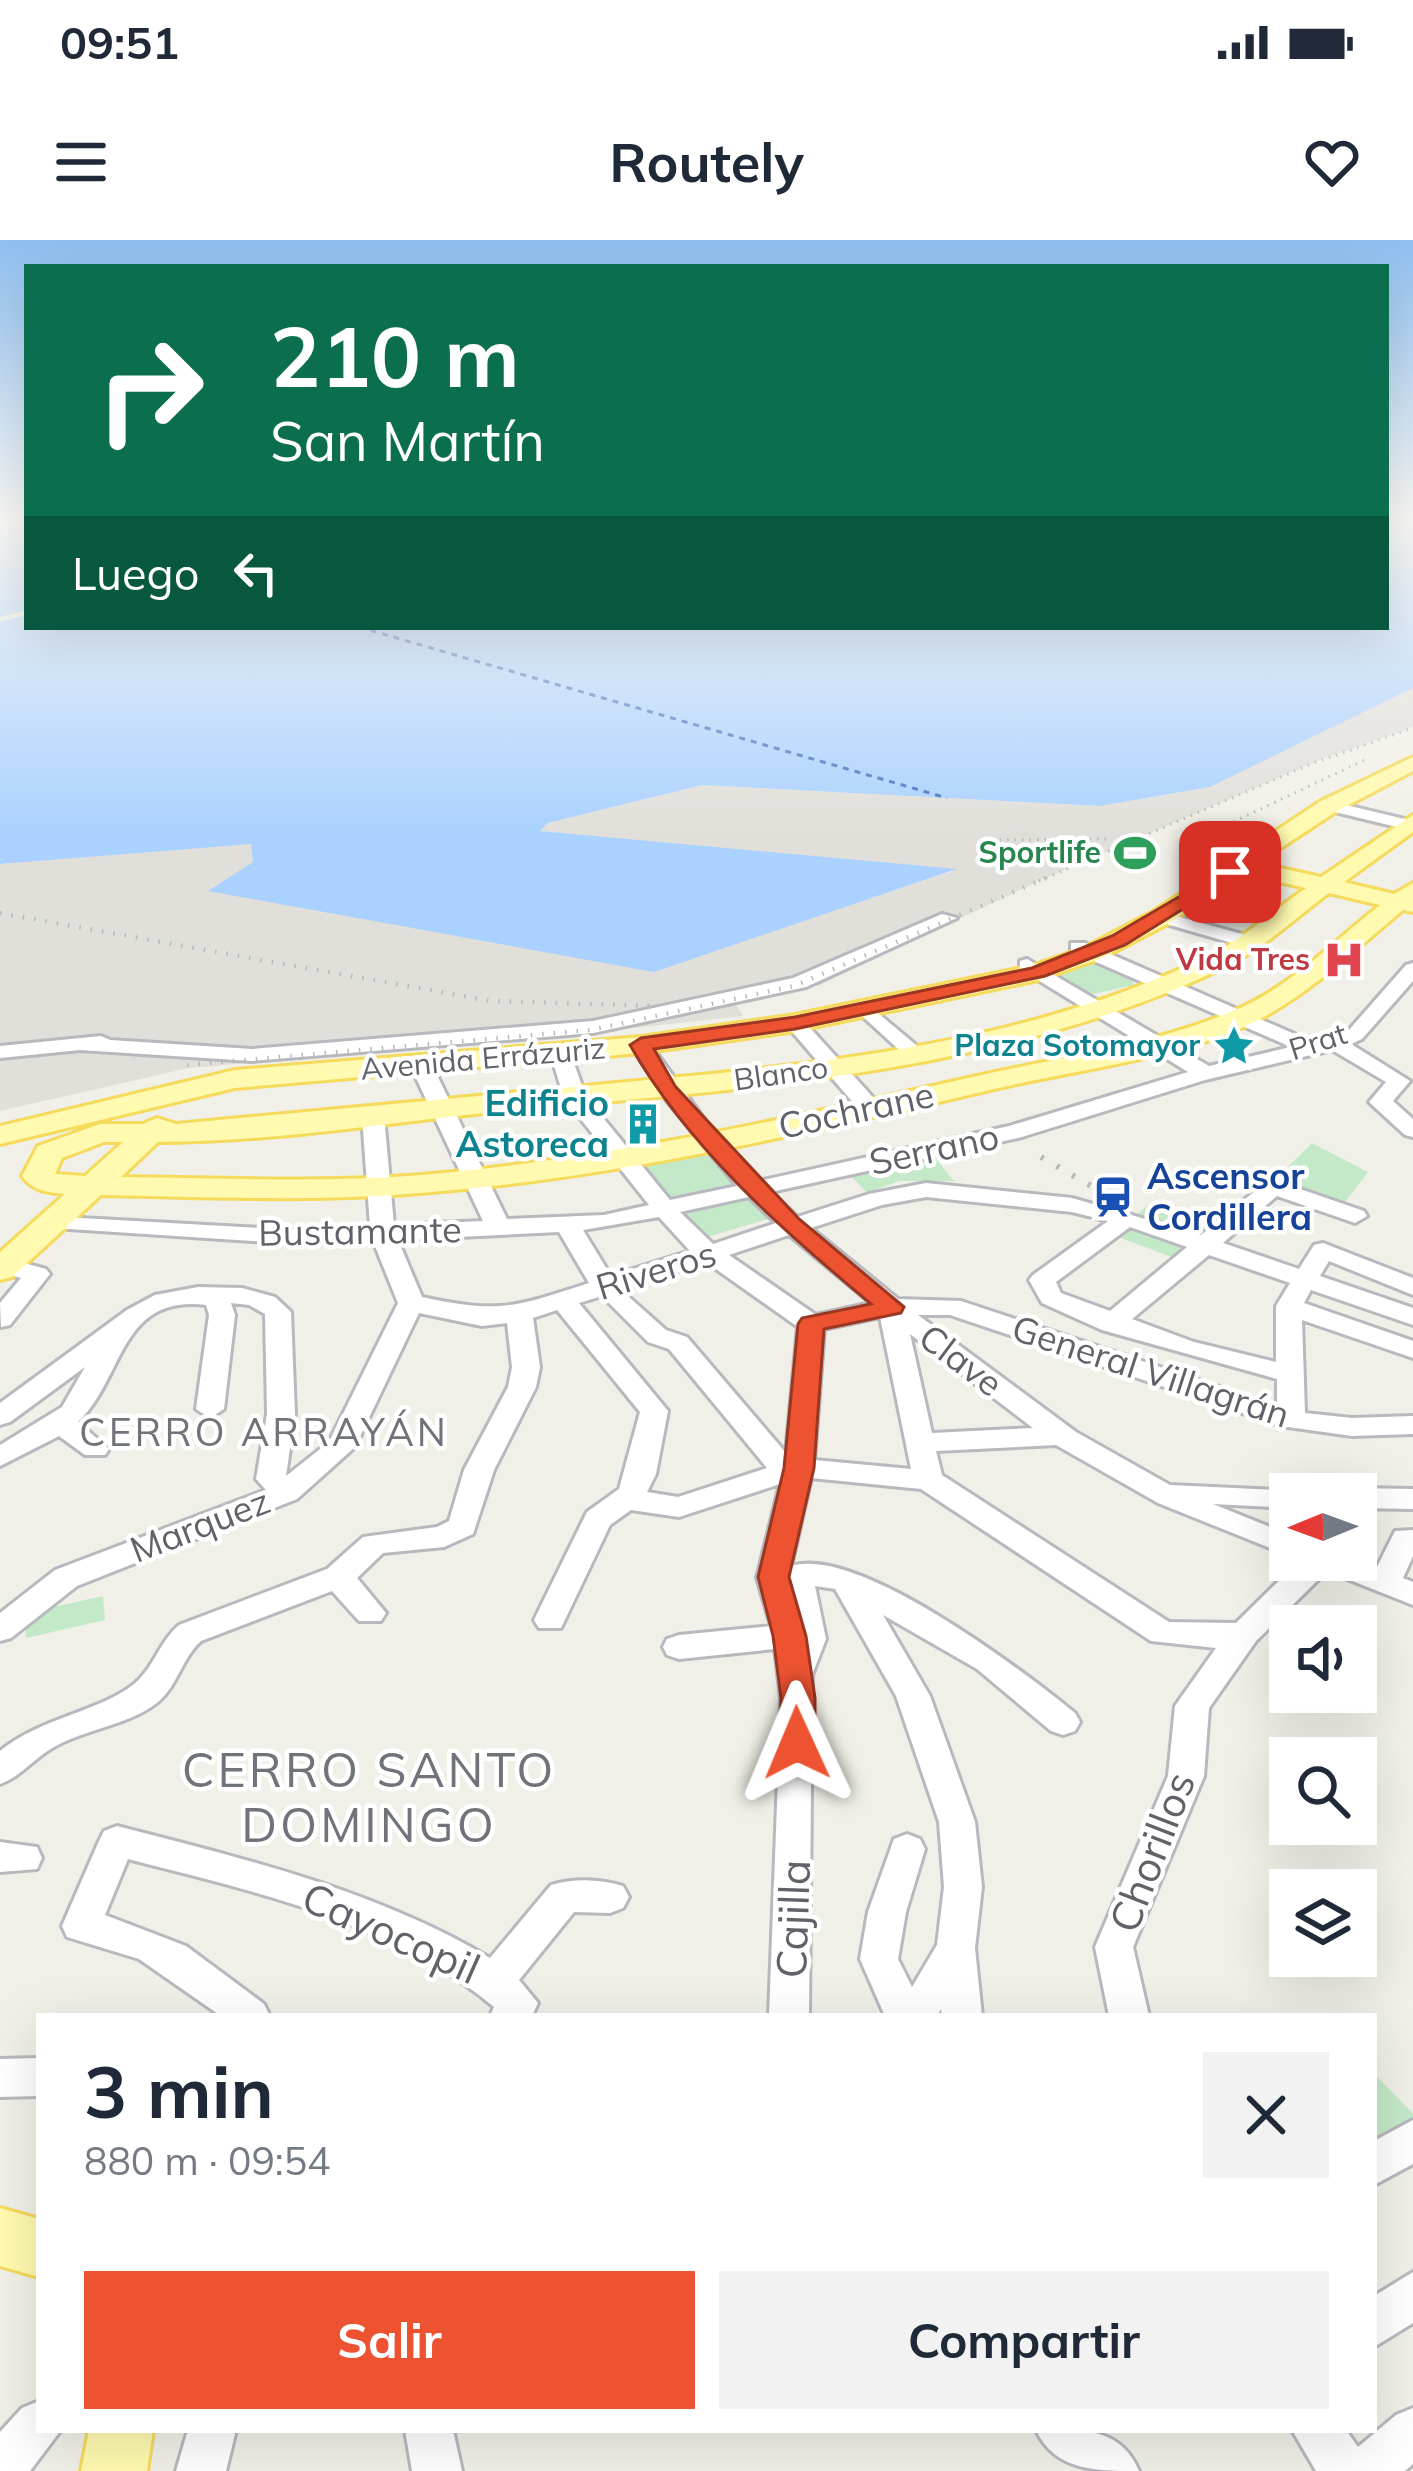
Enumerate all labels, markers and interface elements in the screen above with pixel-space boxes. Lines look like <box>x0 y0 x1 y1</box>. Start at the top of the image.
text: 09:51 <box>60 14 179 70</box>
text: Routely <box>609 128 804 196</box>
icon: menu <box>48 129 114 195</box>
icon: heart <box>1299 129 1365 195</box>
text: 210 m <box>270 303 520 408</box>
icon: right <box>72 312 228 468</box>
text: San Martín <box>270 407 545 475</box>
icon: left <box>223 540 289 606</box>
text: Luego <box>72 545 199 601</box>
pin <box>1179 821 1281 923</box>
sports icon: Sportlife <box>1112 830 1158 876</box>
place label: Sportlife <box>979 833 1101 871</box>
icon: arrive <box>1197 839 1263 905</box>
hospital icon: Vida Tres <box>1321 937 1367 983</box>
place label: Vida Tres <box>1175 940 1310 978</box>
street label: Prat <box>1284 1014 1351 1068</box>
place icon: Plaza Sotomayor <box>1211 1023 1257 1069</box>
place label: Plaza Sotomayor <box>954 1026 1200 1064</box>
street label: Avenida Errázuriz <box>359 1028 607 1088</box>
street label: Blanco <box>731 1048 830 1098</box>
street label: Cochrane <box>774 1071 938 1148</box>
place label: Edificio Astoreca <box>456 1080 609 1166</box>
building icon: Edificio Astoreca <box>620 1101 666 1147</box>
street label: Serrano <box>865 1113 1003 1184</box>
place label: Ascensor Cordillera <box>1147 1153 1312 1239</box>
station icon: Ascensor Cordillera <box>1090 1174 1136 1220</box>
street label: Bustamante <box>258 1206 462 1255</box>
street label: Riveros <box>590 1230 721 1309</box>
street label: General Villagrán <box>1007 1304 1296 1437</box>
street label: Clave <box>911 1314 1012 1406</box>
district label: CERRO ARRAYÁN <box>79 1407 449 1456</box>
north arrow <box>1269 1473 1377 1581</box>
map controls <box>1269 1473 1377 1977</box>
street label: Marquez <box>124 1477 276 1572</box>
button: sound <box>1269 1605 1377 1713</box>
position arrow <box>734 1680 860 1806</box>
button: search <box>1269 1737 1377 1845</box>
district label: CERRO SANTO DOMINGO <box>182 1739 556 1854</box>
street label: Chorillos <box>1097 1764 1206 1939</box>
street label: Cajilla <box>764 1859 821 1979</box>
button: layers <box>1269 1869 1377 1977</box>
street label: Cayocopil <box>294 1870 488 1995</box>
text: 3 min <box>84 2046 274 2136</box>
button: close <box>1203 2052 1329 2178</box>
text: 880 m · 09:54 <box>84 2136 330 2185</box>
button: Salir <box>84 2271 695 2409</box>
button: Compartir <box>719 2271 1329 2409</box>

